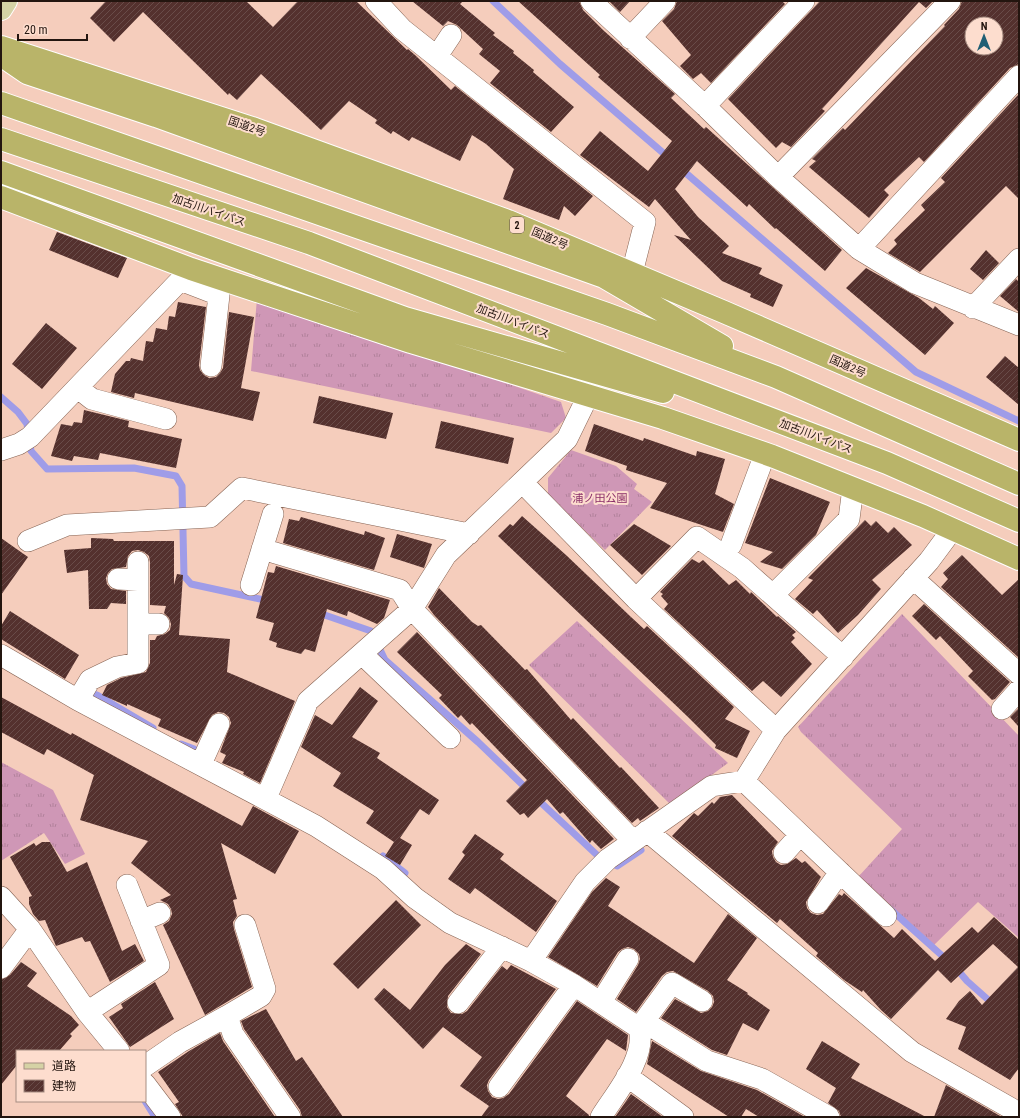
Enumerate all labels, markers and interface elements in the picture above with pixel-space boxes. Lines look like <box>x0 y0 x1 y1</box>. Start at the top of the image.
scale bar <box>18 16 87 42</box>
north arrow <box>964 16 1004 56</box>
text: N <box>981 20 988 33</box>
text: 20 m <box>24 23 48 37</box>
street label: 国道2号 <box>227 114 267 139</box>
street label: 加古川バイパス <box>170 192 247 229</box>
road number: 2 <box>510 217 524 233</box>
street label: 国道2号 <box>530 225 570 252</box>
street label: 加古川バイパス <box>475 302 551 341</box>
street label: 国道2号 <box>828 353 868 380</box>
street label: 加古川バイパス <box>778 417 854 456</box>
park label: 浦ノ田公園 <box>573 492 628 505</box>
legend <box>16 1050 146 1102</box>
text: 道路 <box>52 1059 76 1073</box>
text: 建物 <box>52 1079 76 1093</box>

